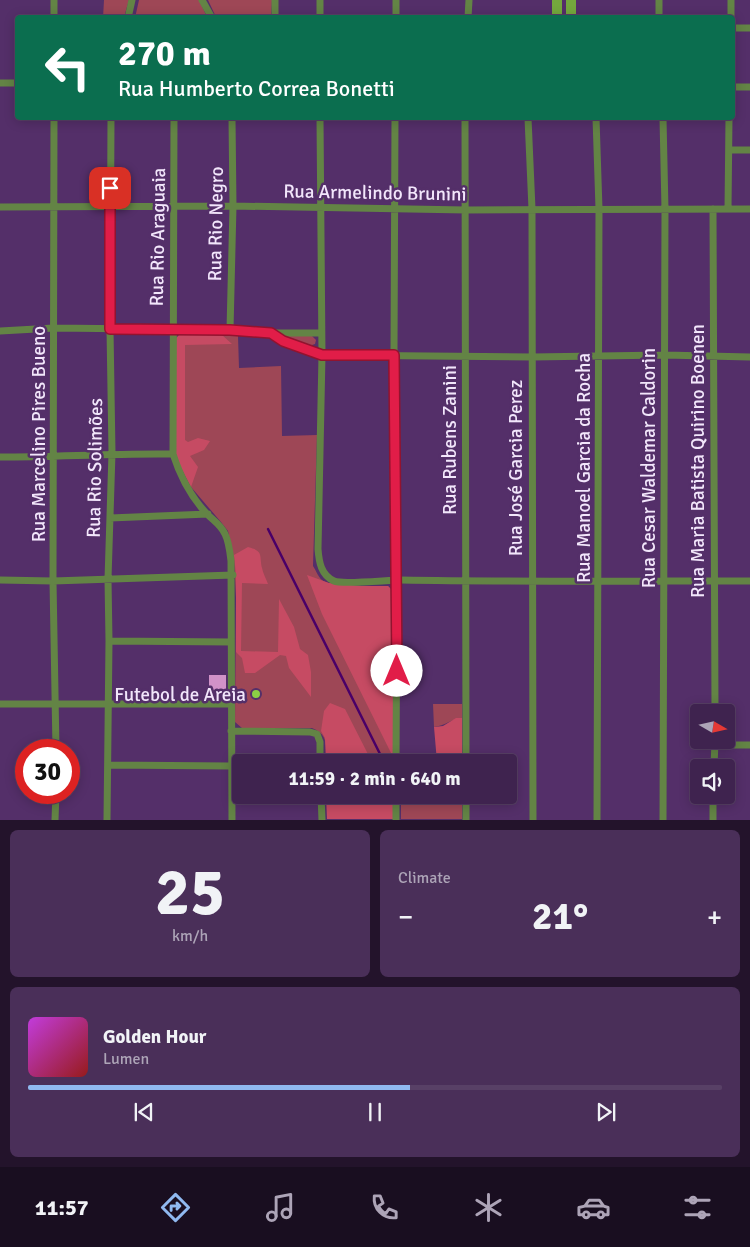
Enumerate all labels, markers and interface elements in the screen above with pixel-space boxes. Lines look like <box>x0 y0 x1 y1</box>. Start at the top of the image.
text: 270 m <box>118 32 211 75</box>
icon: left <box>35 35 100 100</box>
text: Rua Humberto Correa Bonetti <box>118 75 395 102</box>
street label: Rua Rio Negro <box>203 166 229 282</box>
pin <box>89 167 131 209</box>
street label: Rua Rio Araguaia <box>145 167 171 307</box>
icon: arrive <box>96 174 124 202</box>
street label: Rua Armelindo Brunini <box>283 179 467 207</box>
street label: Rua Maria Batista Quirino Boenen <box>686 324 710 598</box>
street label: Rua Marcelino Pires Bueno <box>27 326 51 542</box>
street label: Rua Cesar Waldemar Caldorin <box>637 348 661 588</box>
street label: Rua Manoel Garcia da Rocha <box>572 353 596 583</box>
street label: Rua Rubens Zanini <box>438 365 462 515</box>
street label: Rua José Garcia Perez <box>504 380 528 556</box>
street label: Rua Rio Solimões <box>82 398 108 538</box>
position arrow <box>370 644 422 696</box>
place label: Futebol de Areia <box>114 683 246 707</box>
marker: Futebol de Areia <box>250 688 262 700</box>
north arrow <box>690 704 735 749</box>
map controls <box>690 704 735 804</box>
speed limit sign: 30 <box>15 739 80 804</box>
button: sound <box>690 759 735 804</box>
text: 11:59 · 2 min · 640 m <box>288 767 461 791</box>
text: 25 <box>155 853 225 933</box>
text: Climate <box>398 868 451 888</box>
text: 21° <box>532 893 588 940</box>
text: − <box>398 900 413 934</box>
text: + <box>707 900 722 934</box>
text: km/h <box>172 926 208 946</box>
text: Golden Hour <box>103 1025 206 1049</box>
text: Lumen <box>103 1049 149 1069</box>
icon: previous <box>130 1098 158 1126</box>
icon: pause <box>361 1098 389 1126</box>
icon: next <box>592 1098 620 1126</box>
icon: directions <box>158 1190 193 1225</box>
icon: music <box>263 1190 298 1225</box>
icon: phone <box>367 1190 402 1225</box>
icon: climate <box>471 1190 506 1225</box>
icon: car <box>576 1190 611 1225</box>
icon: filters <box>680 1190 715 1225</box>
text: 11:57 <box>35 1194 89 1221</box>

